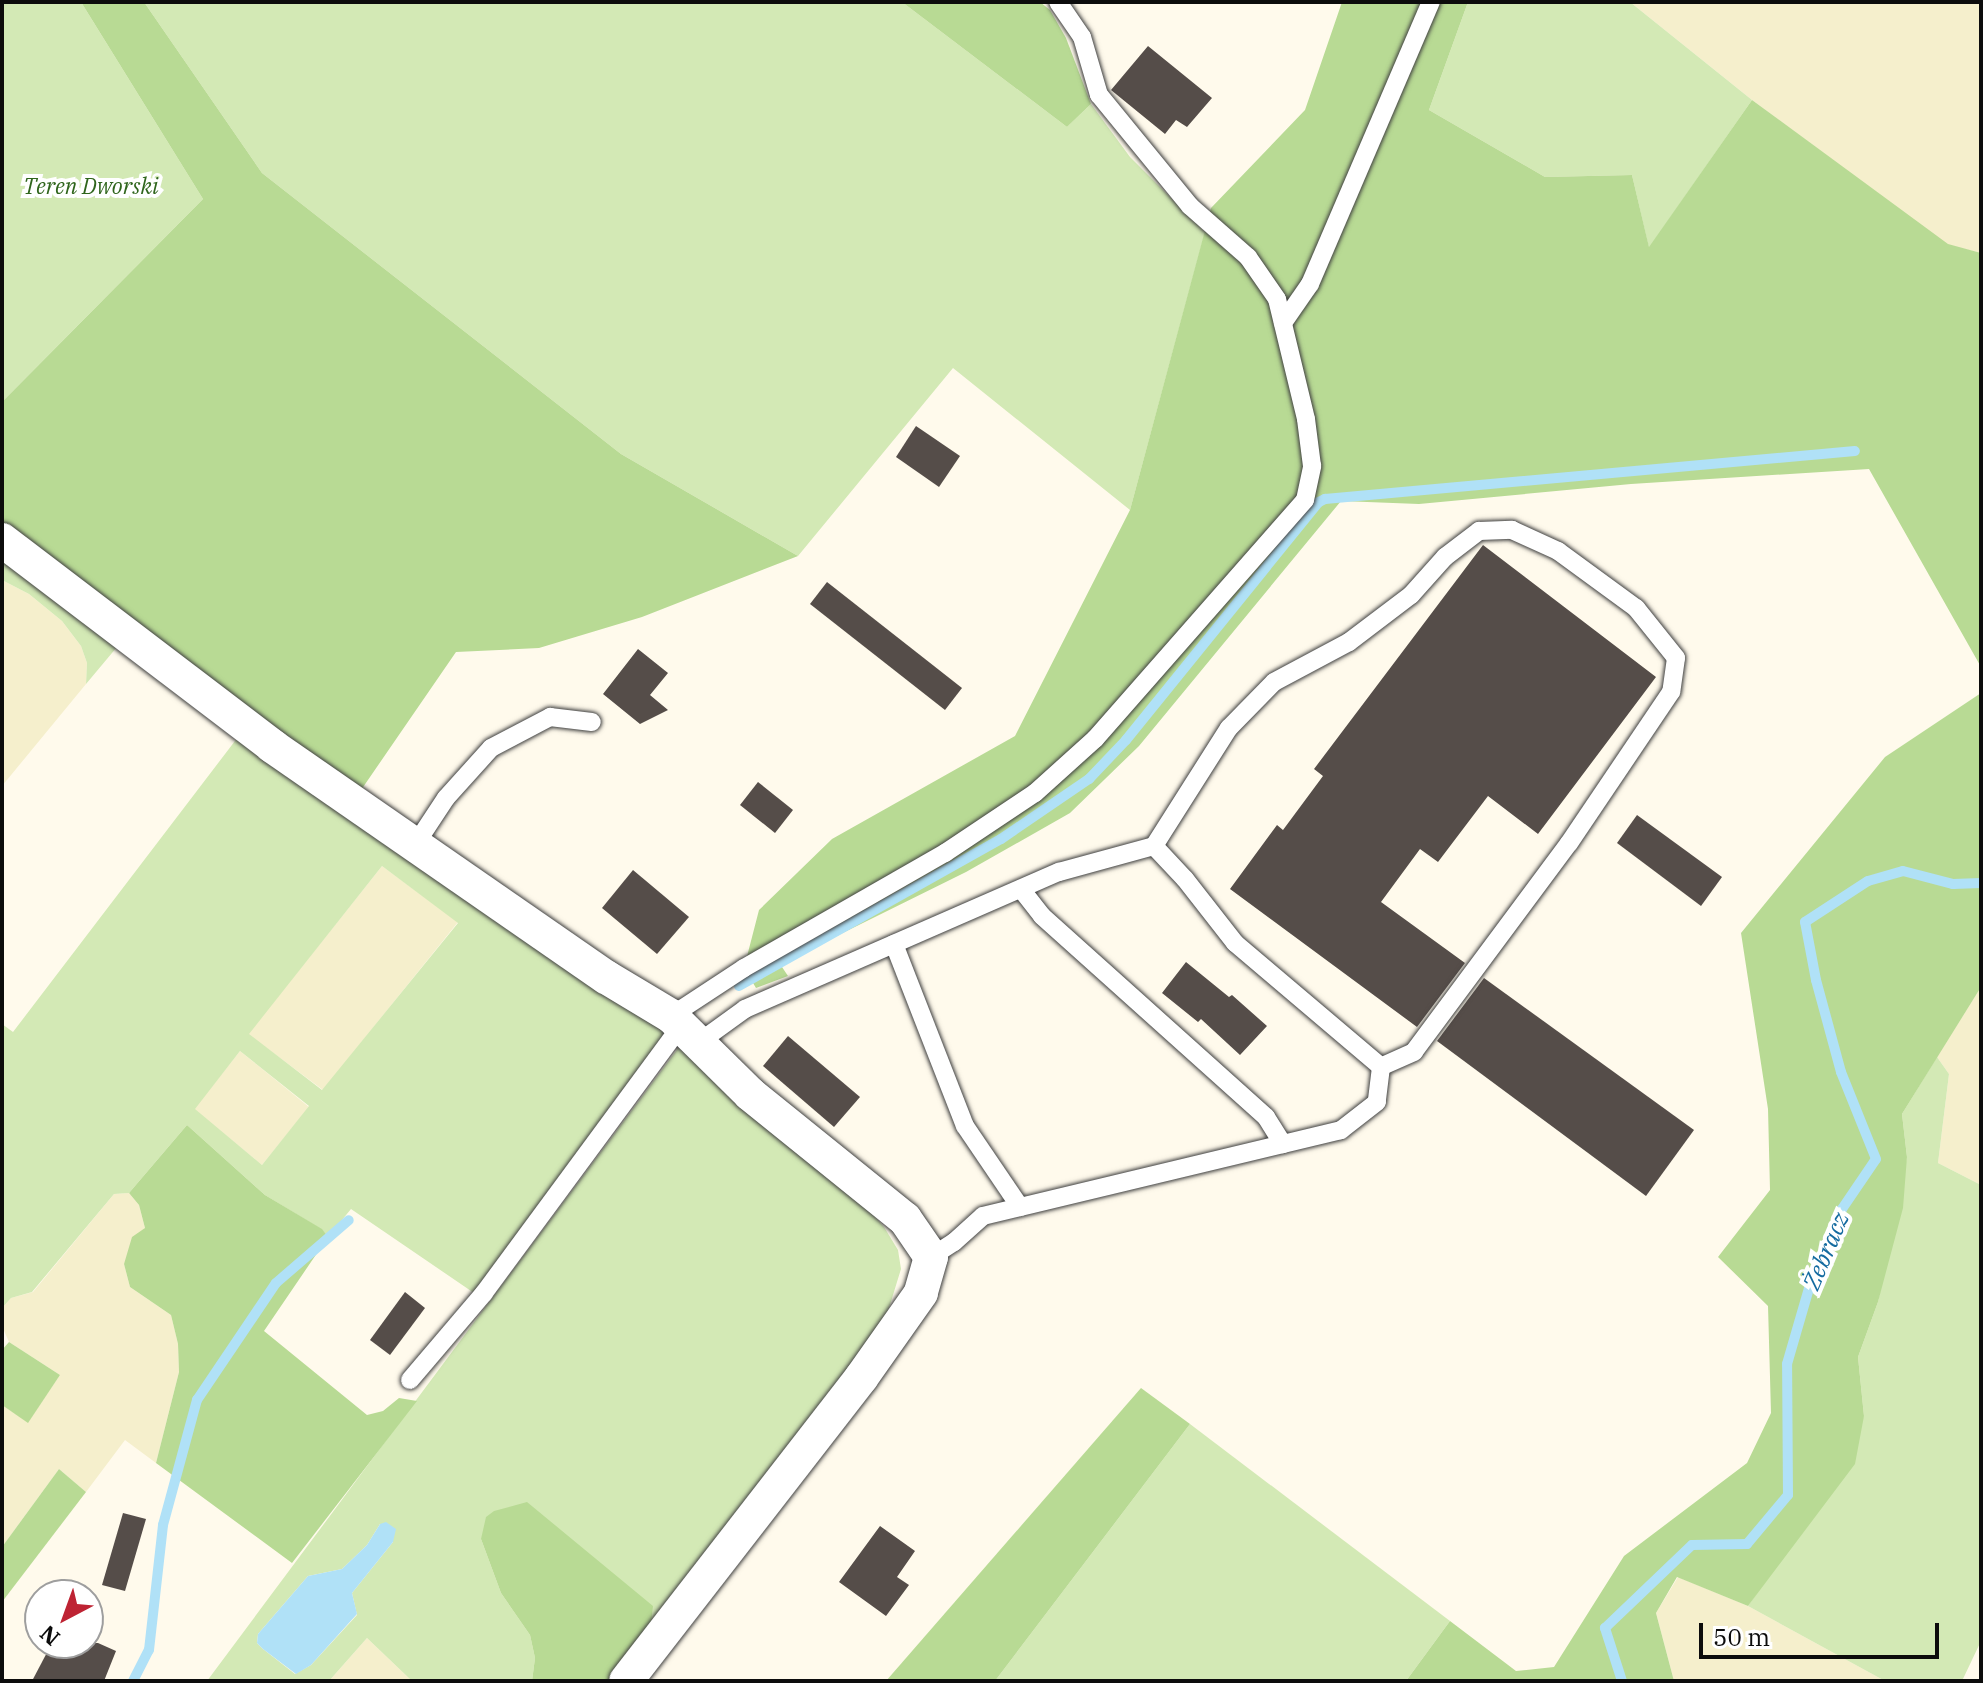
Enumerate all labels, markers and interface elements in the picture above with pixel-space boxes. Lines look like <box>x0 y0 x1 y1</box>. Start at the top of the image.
park label: Teren Dworski <box>23 173 159 199</box>
water label: Żebracz <box>1797 1208 1855 1294</box>
north arrow <box>24 1579 104 1659</box>
scale bar <box>1703 1607 1943 1657</box>
text: N <box>33 1619 65 1653</box>
text: 50 m <box>1713 1621 1770 1653</box>

